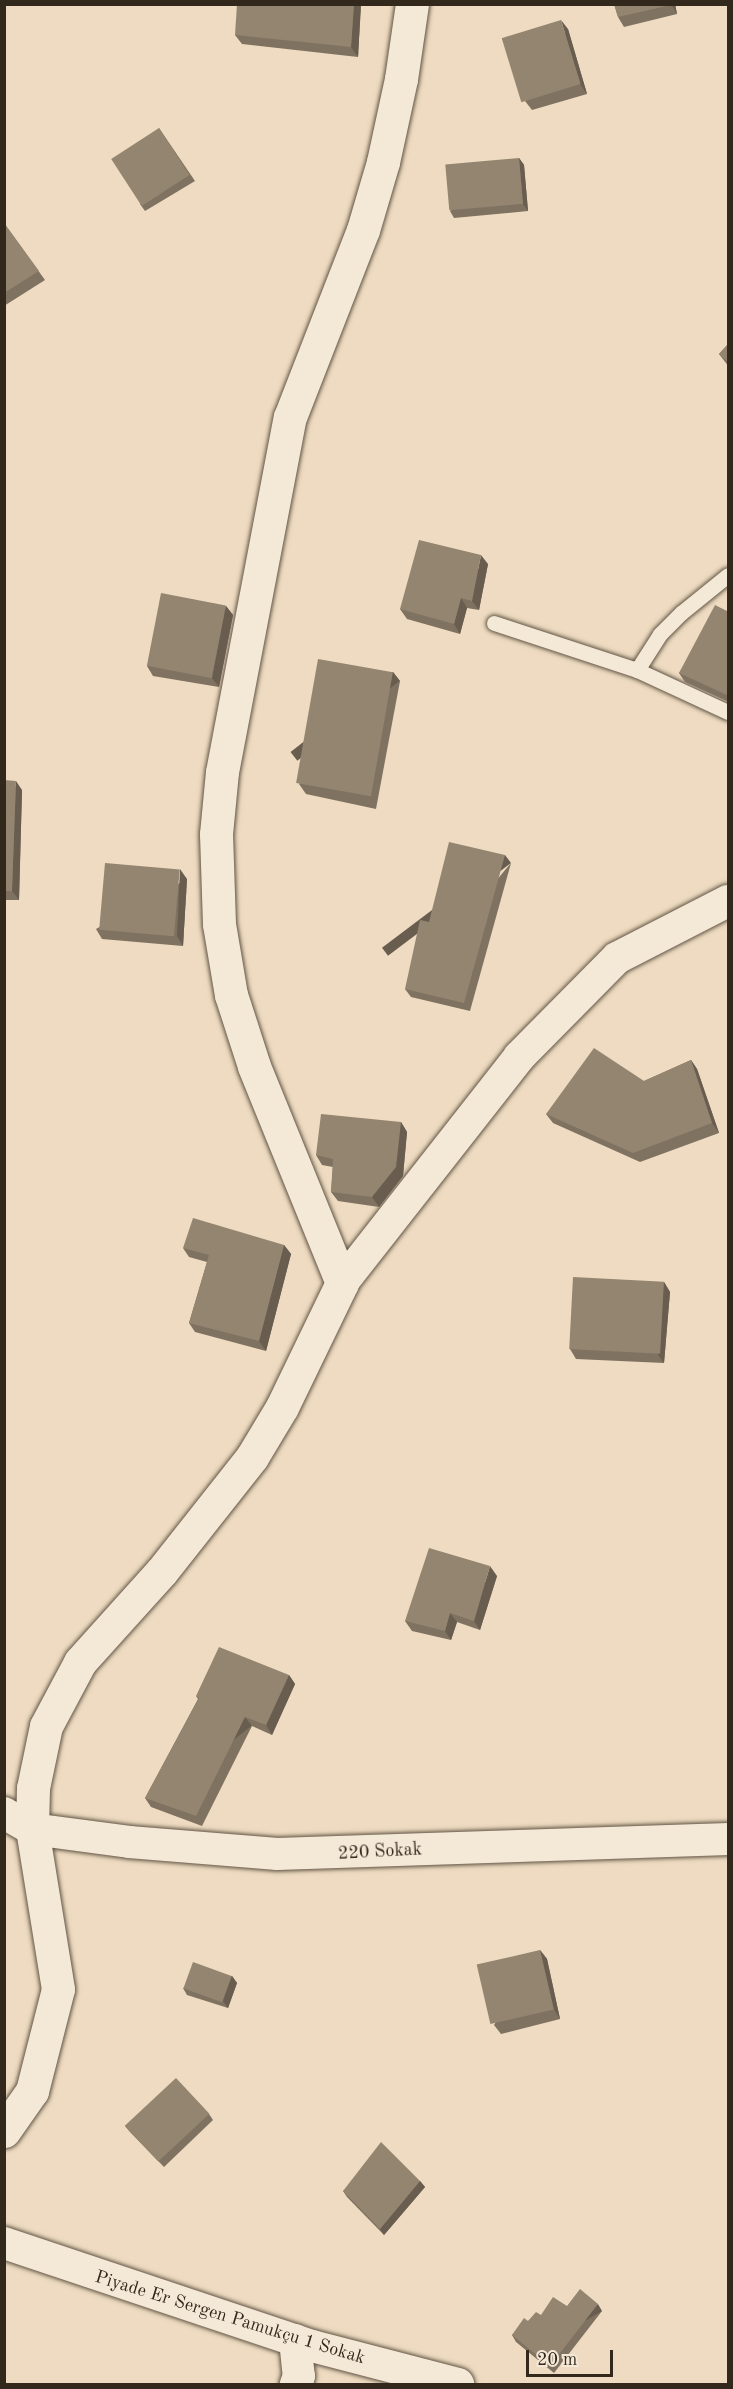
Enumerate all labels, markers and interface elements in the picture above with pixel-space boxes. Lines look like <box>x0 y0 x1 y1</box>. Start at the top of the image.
street label: 220 Sokak <box>337 1839 423 1865</box>
street label: Piyade Er Sergen Pamukçu 1 Sokak <box>92 2267 368 2369</box>
scale bar <box>529 2338 616 2376</box>
text: 20 m <box>537 2351 577 2369</box>

